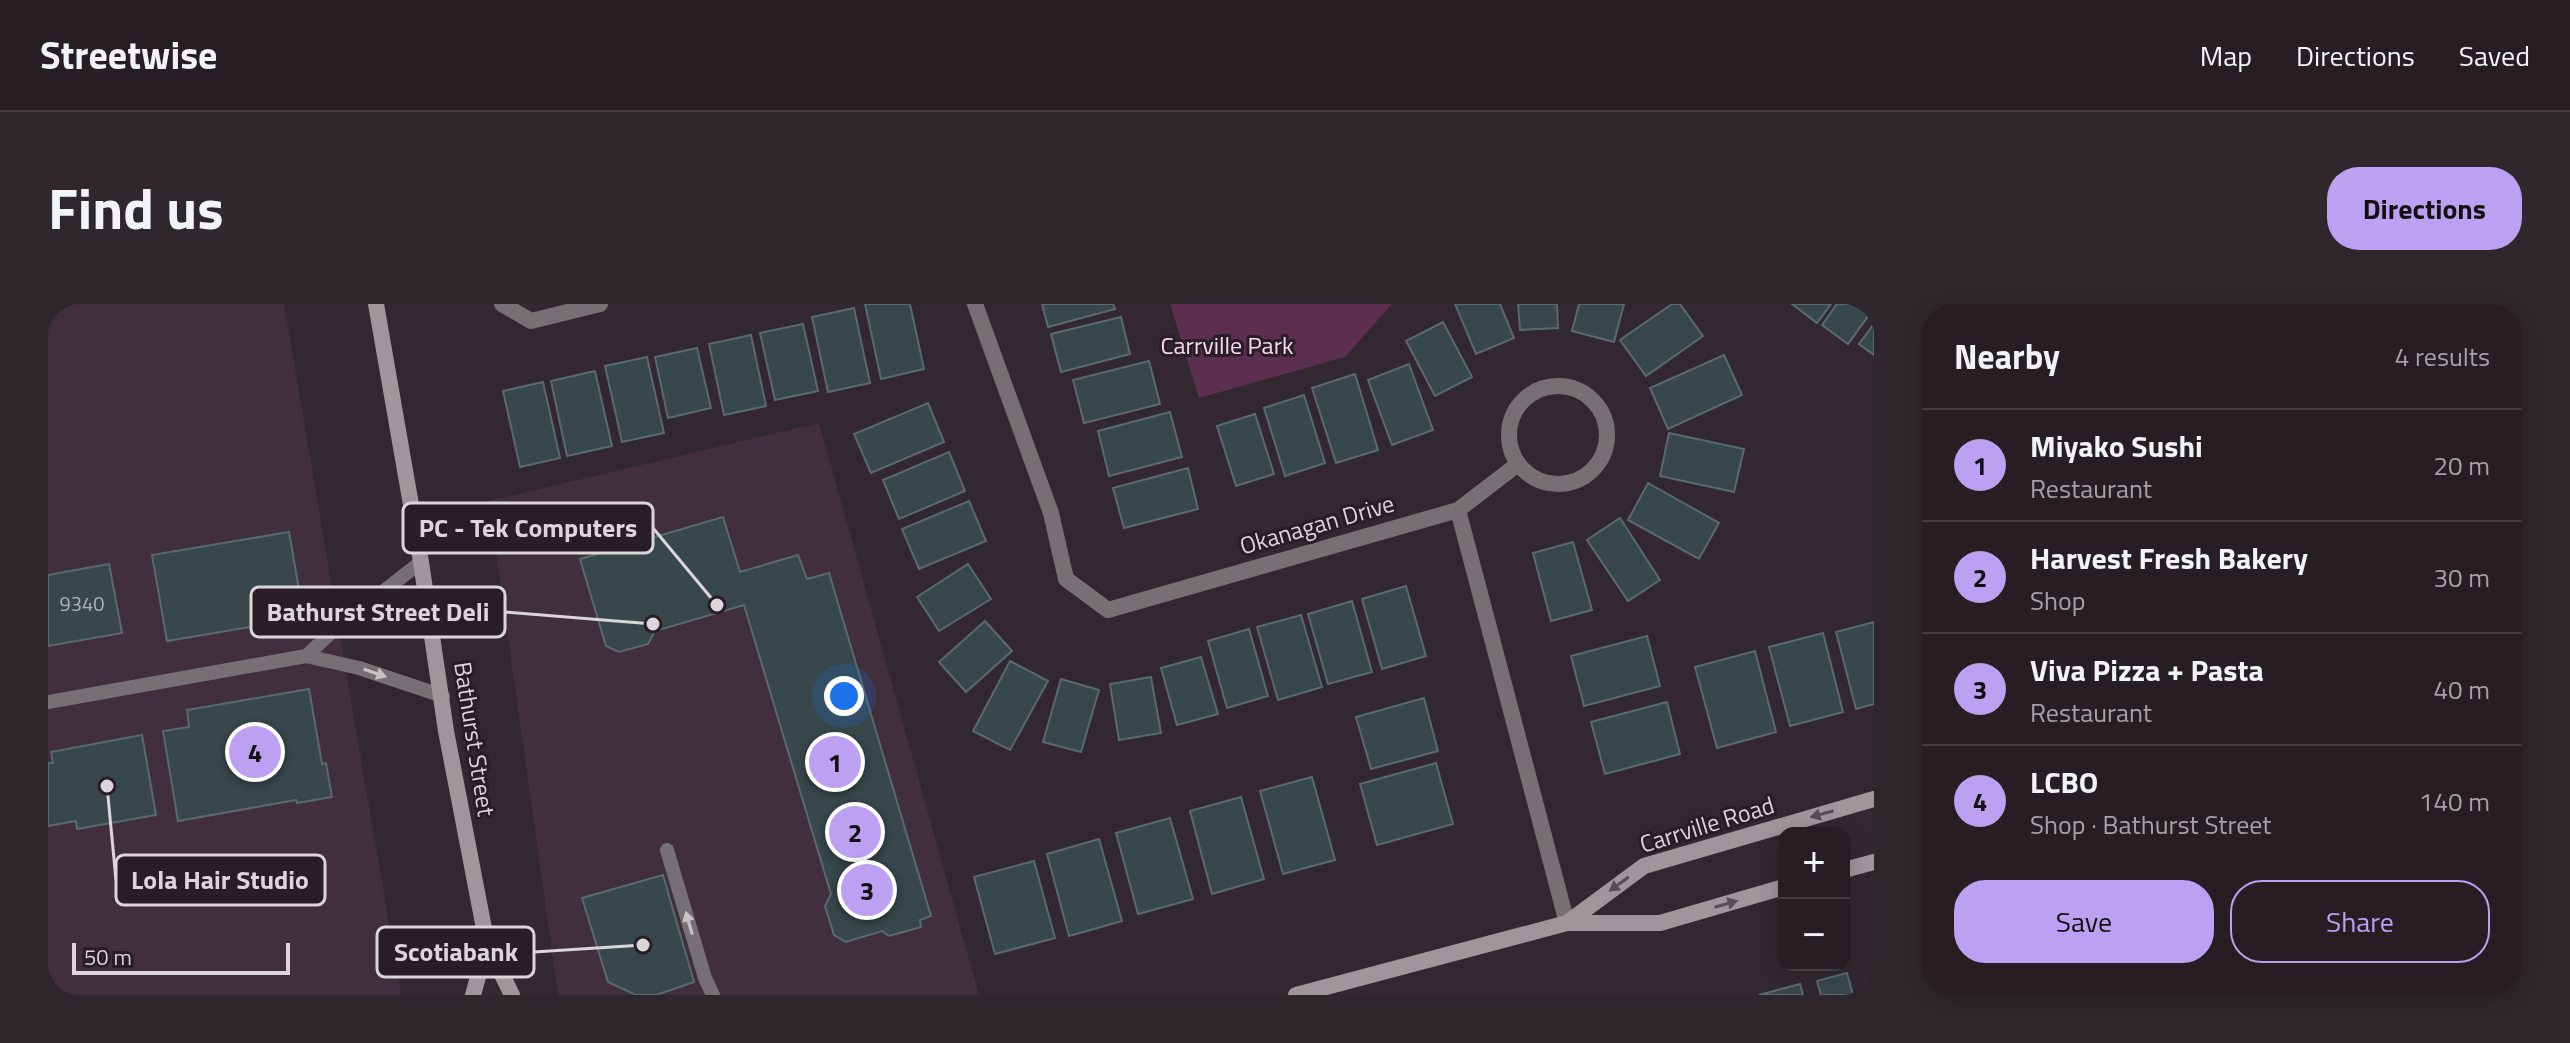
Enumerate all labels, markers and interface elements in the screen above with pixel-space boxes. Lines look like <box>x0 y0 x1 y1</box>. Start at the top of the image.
text: Streetwise <box>40 26 218 84</box>
text: Map <box>2200 34 2252 77</box>
text: Directions <box>2296 34 2415 77</box>
text: Saved <box>2459 34 2530 77</box>
text: Find us <box>48 166 224 251</box>
button: Directions <box>2327 167 2522 250</box>
park label: Carrville Park <box>1161 327 1294 363</box>
text: Nearby <box>1954 330 2060 382</box>
text: 4 results <box>2395 337 2490 376</box>
text: Miyako Sushi <box>2030 423 2203 469</box>
text: 1 <box>1973 446 1987 485</box>
text: 20 m <box>2433 446 2490 485</box>
text: Restaurant <box>2030 469 2152 508</box>
street label: Okanagan Drive <box>1235 485 1398 563</box>
callout: PC - Tek Computers <box>403 503 653 553</box>
text: PC - Tek Computers <box>419 508 637 547</box>
text: Harvest Fresh Bakery <box>2030 535 2308 581</box>
text: 2 <box>1973 558 1987 597</box>
text: 30 m <box>2433 558 2490 597</box>
text: Shop <box>2030 581 2085 620</box>
callout: Bathurst Street Deli <box>251 587 505 637</box>
house number: 9340 <box>60 588 104 619</box>
text: Bathurst Street Deli <box>267 592 489 631</box>
text: Viva Pizza + Pasta <box>2030 647 2264 693</box>
street label: Bathurst Street <box>445 659 505 819</box>
one-way arrow <box>364 668 388 680</box>
text: 3 <box>1973 670 1987 709</box>
text: 40 m <box>2433 670 2490 709</box>
your location <box>824 676 864 716</box>
text: Restaurant <box>2030 693 2152 732</box>
pin: 4 <box>229 722 281 782</box>
pin: 1 <box>809 732 861 792</box>
text: LCBO <box>2030 759 2098 805</box>
text: 4 <box>1973 782 1987 821</box>
text: 140 m <box>2419 782 2490 821</box>
street label: Carrville Road <box>1635 787 1778 862</box>
pin: 2 <box>829 802 881 862</box>
text: Shop · Bathurst Street <box>2030 805 2271 844</box>
one-way arrow <box>1810 808 1834 821</box>
map controls <box>1778 827 1850 971</box>
button: + <box>1778 827 1850 899</box>
callout: Lola Hair Studio <box>116 855 325 905</box>
text: Lola Hair Studio <box>131 860 309 899</box>
pin: 3 <box>841 860 893 920</box>
one-way arrow <box>1609 876 1630 892</box>
button: Save <box>1954 880 2214 963</box>
button: Share <box>2230 880 2490 963</box>
one-way arrow <box>1715 897 1739 910</box>
button: − <box>1778 899 1850 971</box>
one-way arrow <box>682 911 695 935</box>
callout: Scotiabank <box>377 927 534 977</box>
text: Scotiabank <box>394 932 519 971</box>
scale bar <box>72 939 290 975</box>
text: 50 m <box>84 940 132 974</box>

